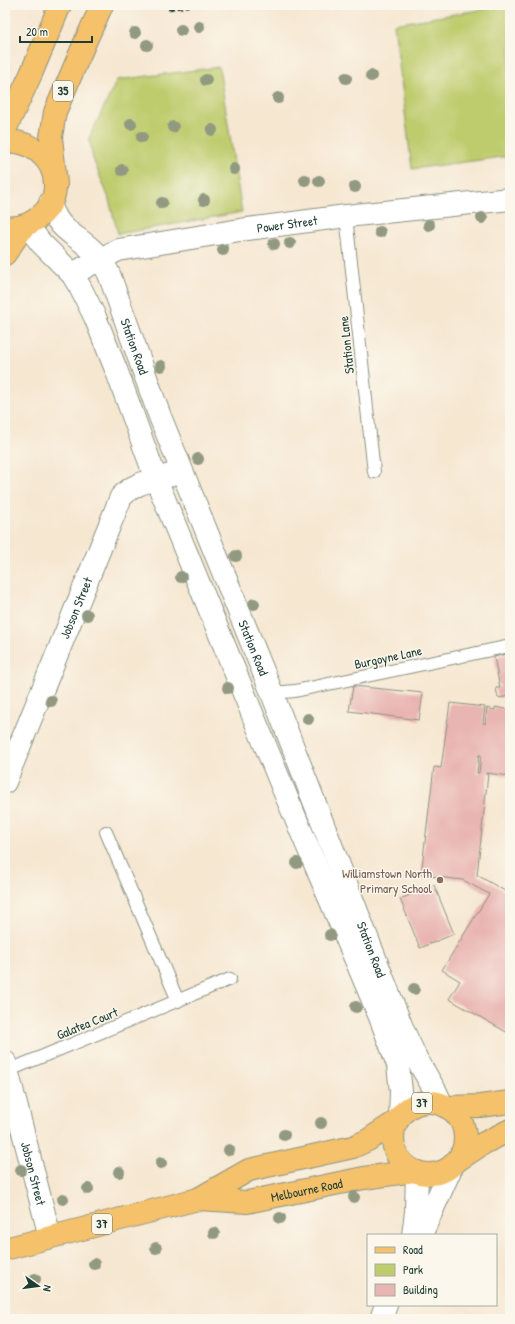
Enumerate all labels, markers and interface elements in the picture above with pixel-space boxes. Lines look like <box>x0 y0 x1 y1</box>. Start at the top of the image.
scale bar <box>20 18 92 44</box>
text: 20 m <box>26 23 48 40</box>
road number: 35 <box>53 81 73 101</box>
street label: Power Street <box>256 211 319 237</box>
street label: Station Lane <box>334 315 358 375</box>
street label: Station Road <box>117 316 153 377</box>
street label: Jobson Street <box>55 574 97 641</box>
street label: Station Road <box>234 617 273 678</box>
street label: Burgoyne Lane <box>353 641 423 673</box>
place label: Williamstown North Primary School <box>342 864 433 897</box>
marker: Williamstown North Primary School <box>435 875 445 885</box>
street label: Station Road <box>353 919 391 980</box>
street label: Galatea Court <box>54 1002 121 1043</box>
road number: 37 <box>412 1093 432 1113</box>
street label: Jobson Street <box>17 1140 51 1208</box>
street label: Melbourne Road <box>269 1174 344 1206</box>
road number: 37 <box>92 1214 112 1234</box>
legend <box>367 1234 497 1306</box>
text: Road <box>403 1241 423 1258</box>
text: Park <box>403 1261 423 1278</box>
north arrow <box>18 1266 58 1306</box>
text: Building <box>403 1281 438 1298</box>
text: N <box>40 1284 55 1293</box>

